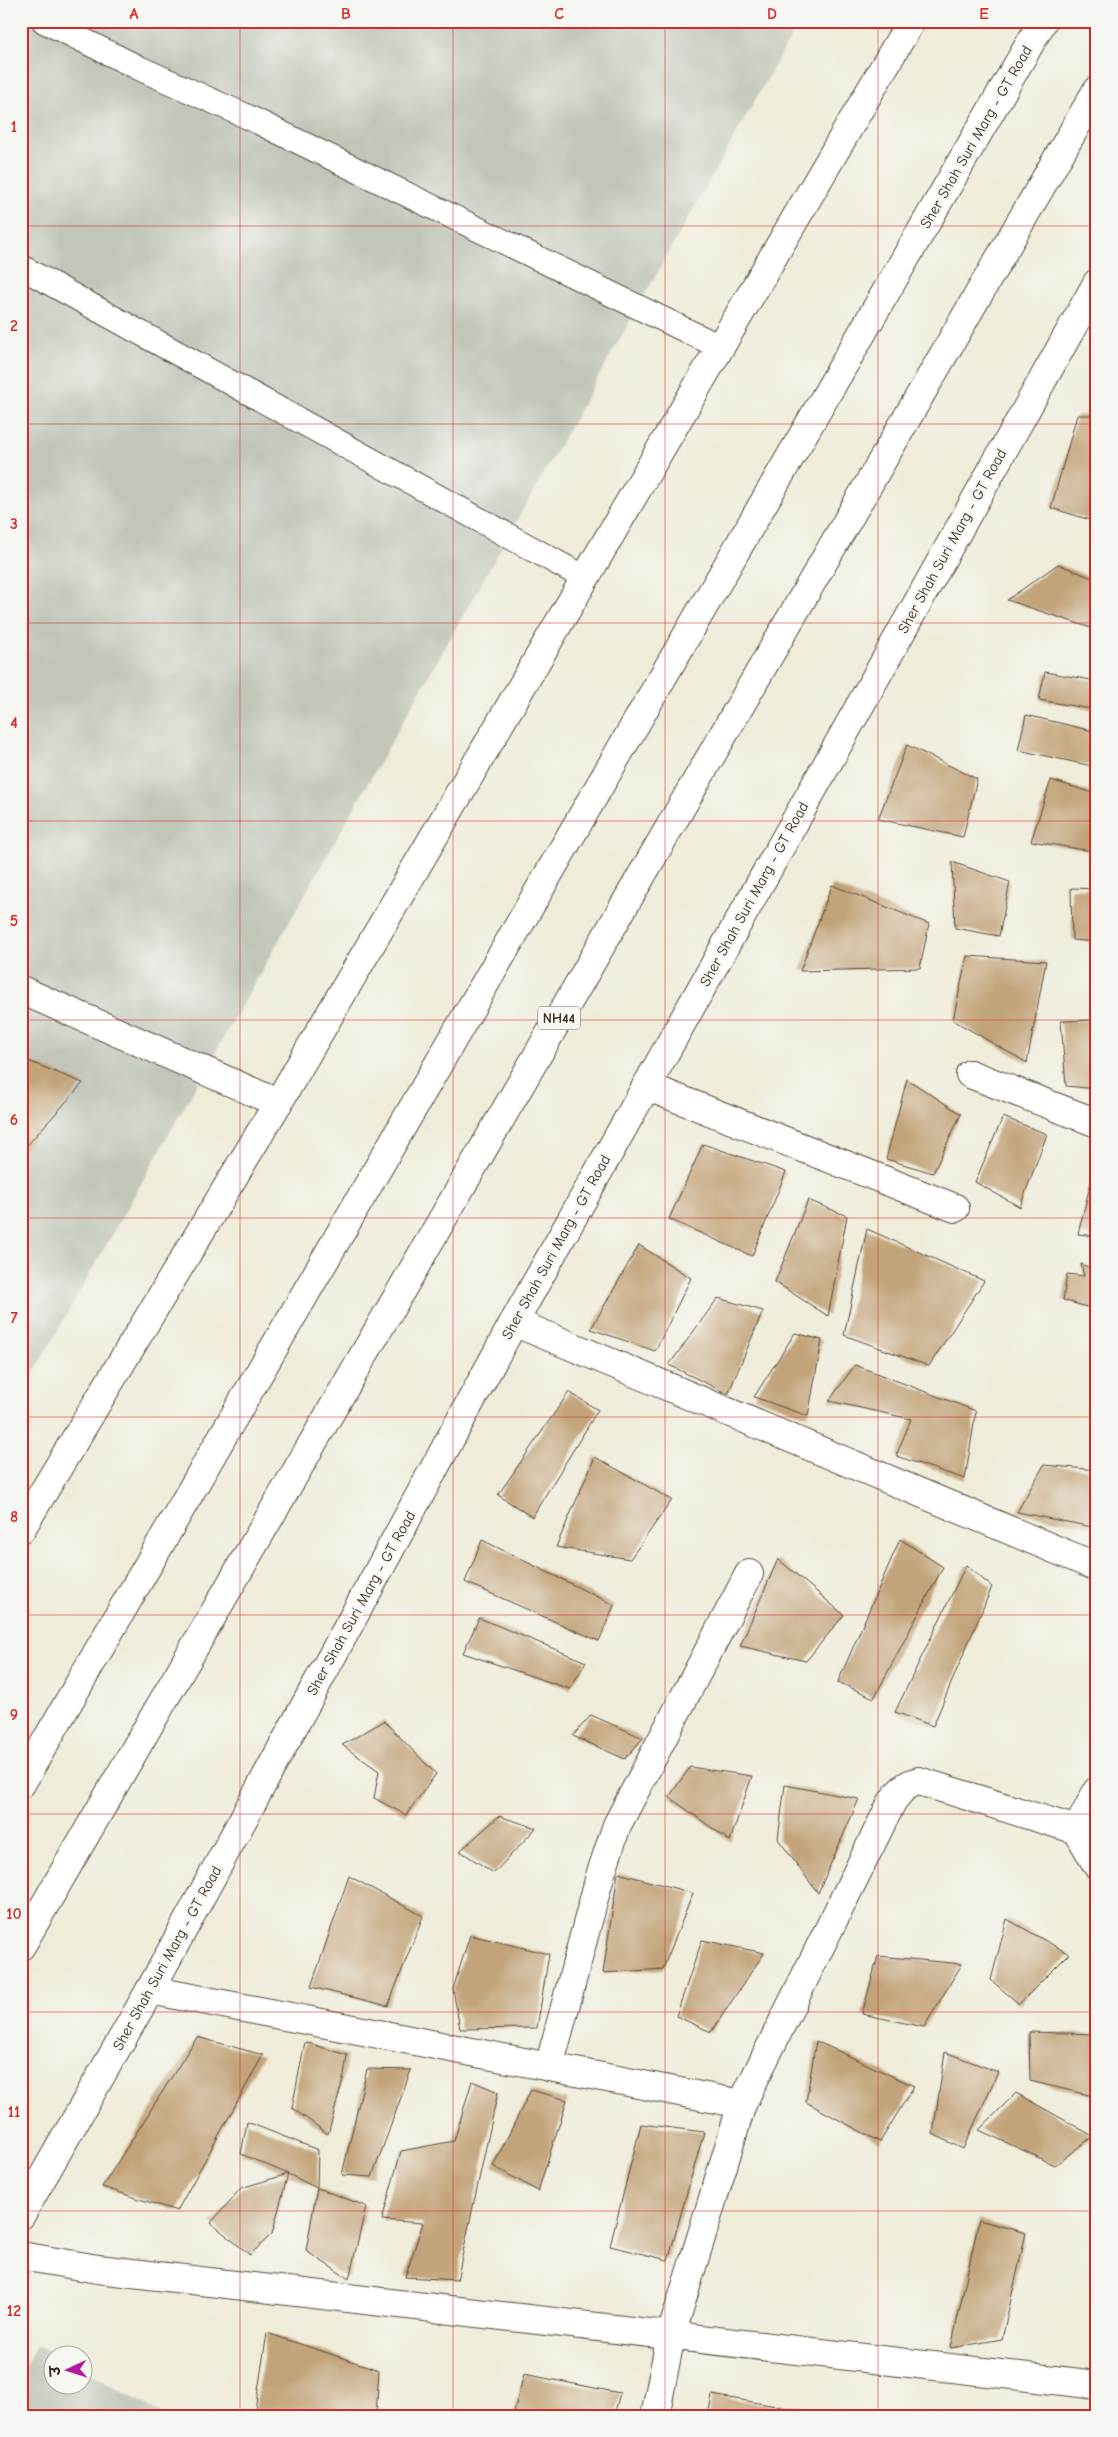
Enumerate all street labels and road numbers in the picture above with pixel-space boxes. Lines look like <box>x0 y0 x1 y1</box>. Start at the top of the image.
street label: Sher Shah Suri Marg - GT Road <box>916 42 1036 232</box>
street label: Sher Shah Suri Marg - GT Road <box>894 446 1010 636</box>
street label: Sher Shah Suri Marg - GT Road <box>696 799 812 989</box>
road number: NH44 <box>538 1006 580 1030</box>
street label: Sher Shah Suri Marg - GT Road <box>498 1152 614 1342</box>
street label: Sher Shah Suri Marg - GT Road <box>303 1508 419 1698</box>
street label: Sher Shah Suri Marg - GT Road <box>109 1863 225 2053</box>

